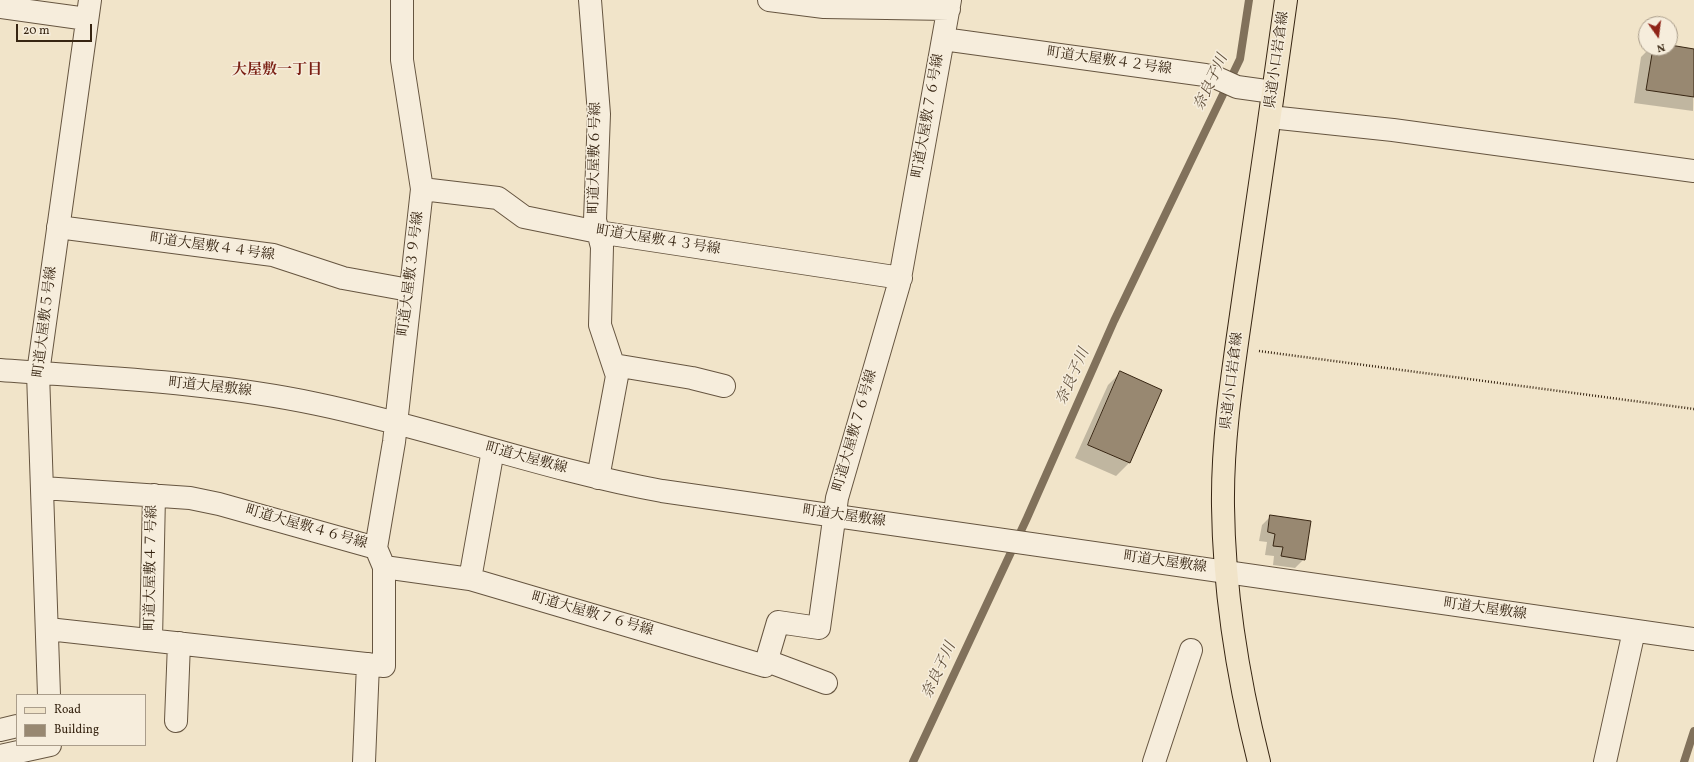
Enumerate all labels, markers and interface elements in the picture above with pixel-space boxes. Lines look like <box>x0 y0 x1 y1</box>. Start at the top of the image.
street label: 県道小口岩倉線 <box>1263 10 1293 110</box>
scale bar <box>18 16 94 42</box>
north arrow <box>1638 16 1678 56</box>
text: 20 m <box>23 23 50 39</box>
text: N <box>1655 39 1666 55</box>
street label: 町道大屋敷４２号線 <box>1045 45 1173 79</box>
street label: 町道大屋敷７６号線 <box>910 52 948 180</box>
water label: 奈良子川 <box>1191 52 1233 114</box>
district label: 大屋敷一丁目 <box>232 62 322 80</box>
street label: 町道大屋敷６号線 <box>587 102 605 214</box>
street label: 町道大屋敷３９号線 <box>396 210 428 338</box>
street label: 町道大屋敷４３号線 <box>594 223 722 259</box>
street label: 町道大屋敷４４号線 <box>148 231 276 265</box>
street label: 町道大屋敷５号線 <box>31 265 61 379</box>
street label: 県道小口岩倉線 <box>1219 331 1247 431</box>
water label: 奈良子川 <box>1054 346 1094 408</box>
street label: 町道大屋敷７６号線 <box>831 368 881 494</box>
street label: 町道大屋敷線 <box>167 375 253 401</box>
street label: 町道大屋敷線 <box>483 440 569 478</box>
street label: 町道大屋敷４６号線 <box>243 503 369 553</box>
street label: 町道大屋敷線 <box>801 503 887 531</box>
street label: 町道大屋敷４７号線 <box>143 505 161 631</box>
street label: 町道大屋敷線 <box>1122 549 1208 577</box>
street label: 町道大屋敷７６号線 <box>529 590 655 640</box>
street label: 町道大屋敷線 <box>1442 596 1528 624</box>
water label: 奈良子川 <box>919 640 961 702</box>
legend <box>16 694 146 746</box>
text: Road <box>54 702 81 718</box>
text: Building <box>54 722 99 738</box>

